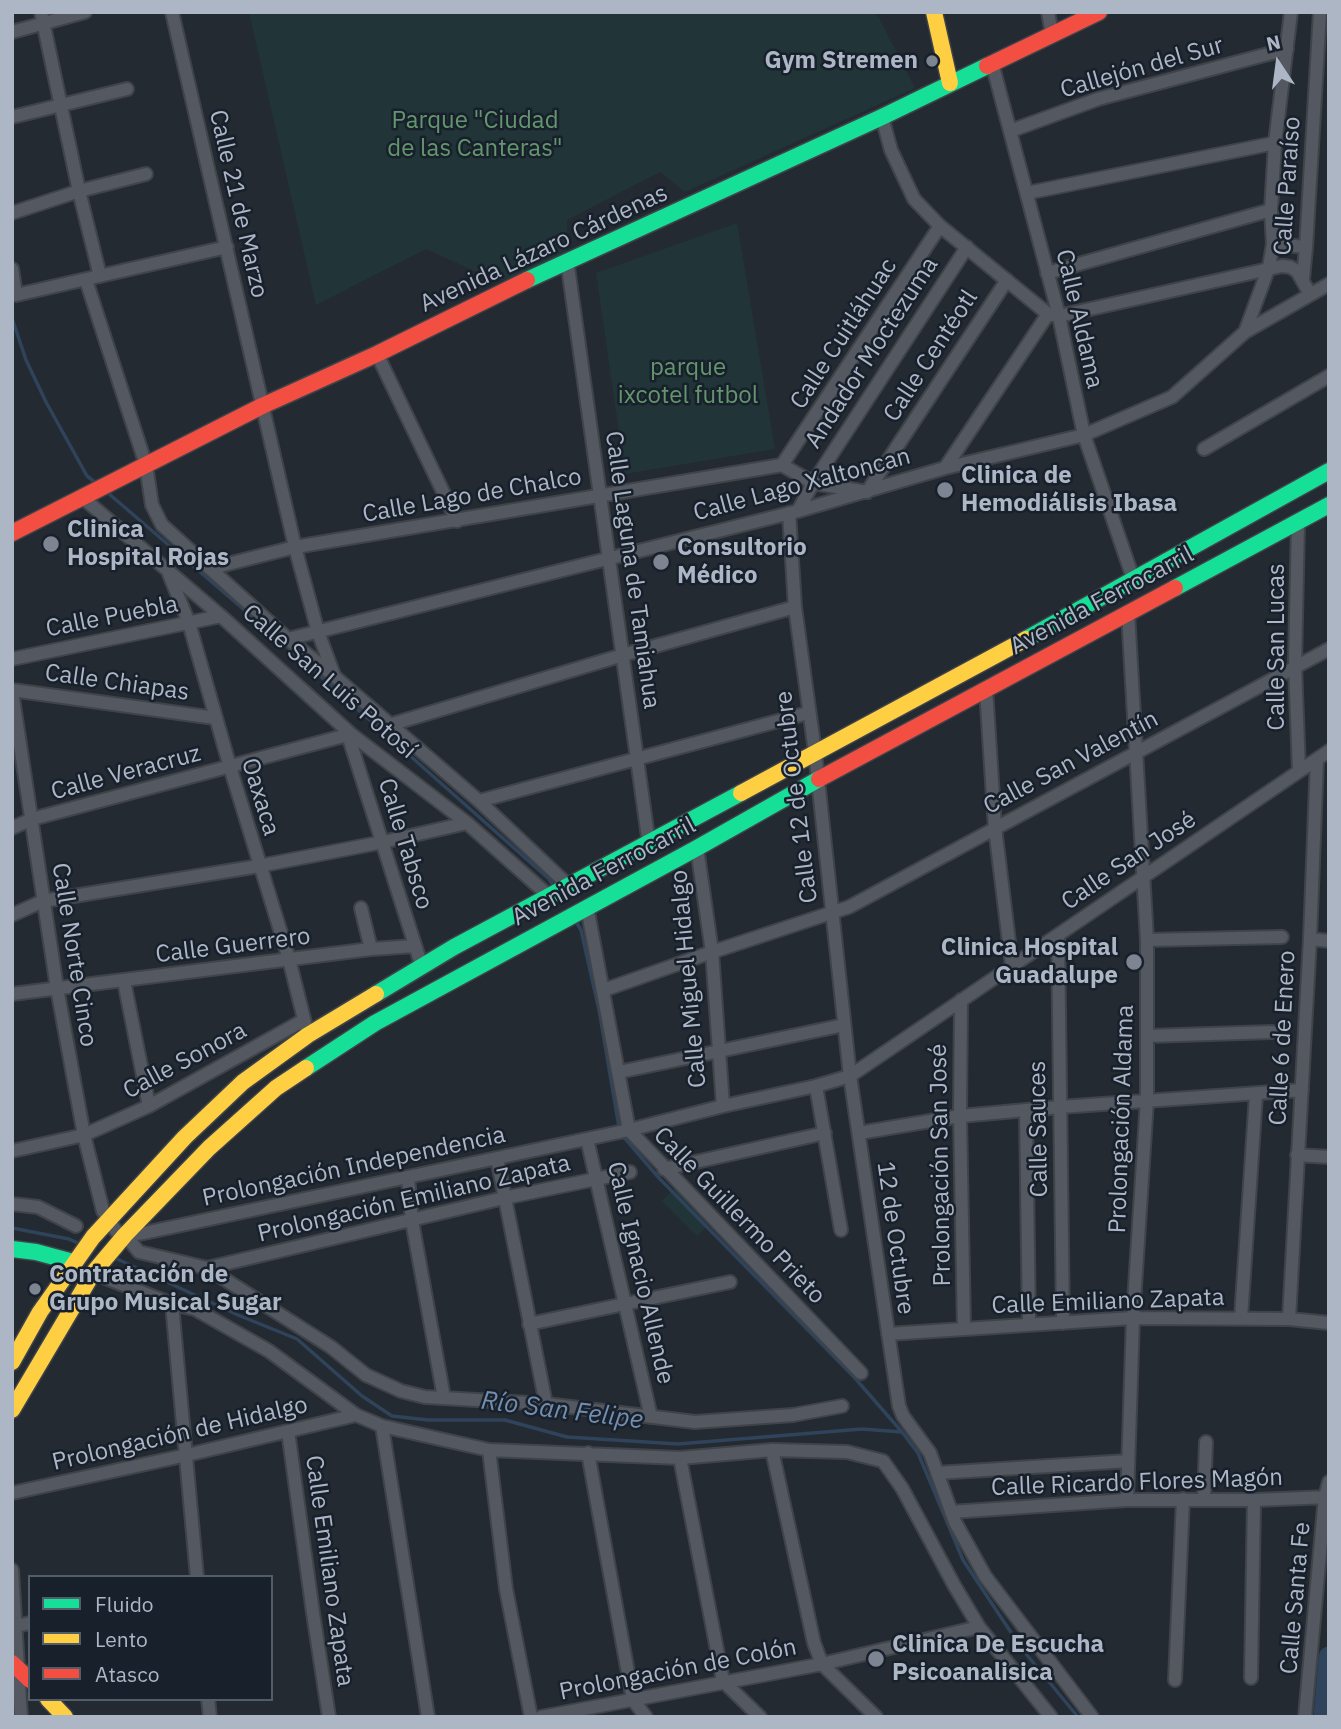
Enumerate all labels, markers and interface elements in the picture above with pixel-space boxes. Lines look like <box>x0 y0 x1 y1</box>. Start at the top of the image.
north arrow <box>1243 28 1313 98</box>
text: N <box>1264 29 1283 56</box>
street label: Callejón del Sur <box>1057 31 1227 105</box>
place label: Gym Stremen <box>764 47 918 75</box>
marker: Gym Stremen <box>924 53 940 69</box>
street label: Calle 21 de Marzo <box>202 107 274 301</box>
park label: Parque "Ciudad de las Canteras" <box>387 107 563 163</box>
street label: Calle Paraíso <box>1269 116 1307 256</box>
street label: Avenida Lázaro Cárdenas <box>416 179 672 319</box>
street label: Calle Aldama <box>1049 247 1109 391</box>
street label: Andador Moctezuma <box>799 252 945 454</box>
street label: Calle Cuitláhuac <box>785 253 903 415</box>
street label: Calle Centéotl <box>878 285 984 427</box>
park label: parque ixcotel futbol <box>618 354 758 410</box>
street label: Calle Laguna de Tamiahua <box>598 429 666 711</box>
street label: Calle Lago Xaltoncan <box>690 442 914 528</box>
place label: Clinica de Hemodiálisis Ibasa <box>961 462 1177 518</box>
street label: Calle Lago de Chalco <box>360 463 584 529</box>
marker: Clinica de Hemodiálisis Ibasa <box>935 480 955 500</box>
place label: Clinica Hospital Rojas <box>67 516 229 572</box>
marker: Clinica Hospital Rojas <box>41 534 61 554</box>
place label: Consultorio Médico <box>677 534 807 590</box>
street label: Avenida Ferrocarril <box>1005 540 1199 662</box>
marker: Consultorio Médico <box>651 552 671 572</box>
street label: Calle San Lucas <box>1263 563 1291 731</box>
street label: Calle Puebla <box>43 590 181 644</box>
street label: Calle San Luis Potosí <box>236 599 422 765</box>
street label: Calle Chiapas <box>43 659 191 707</box>
street label: Calle 12 de Octubre <box>770 689 824 905</box>
street label: Calle San Valentín <box>979 705 1163 821</box>
street label: Calle Veracruz <box>48 739 204 807</box>
street label: Oaxaca <box>235 755 285 839</box>
street label: Calle Tabsco <box>371 775 439 913</box>
street label: Calle San José <box>1056 805 1202 917</box>
street label: Avenida Ferrocarril <box>507 811 701 933</box>
street label: Calle Norte Cinco <box>45 861 103 1049</box>
street label: Calle Miguel Hidalgo <box>665 869 713 1089</box>
street label: Calle Guerrero <box>154 922 312 970</box>
place label: Clinica Hospital Guadalupe <box>941 934 1118 990</box>
street label: Calle 6 de Enero <box>1264 950 1302 1126</box>
marker: Clinica Hospital Guadalupe <box>1124 952 1144 972</box>
street label: Prolongación Aldama <box>1104 1004 1140 1234</box>
street label: Calle Sonora <box>118 1016 252 1106</box>
street label: Prolongación San José <box>924 1043 958 1287</box>
street label: Calle Sauces <box>1023 1060 1055 1198</box>
street label: Prolongación Independencia <box>200 1121 508 1213</box>
street label: Calle Guillermo Prieto <box>647 1122 831 1310</box>
street label: Prolongación Emiliano Zapata <box>255 1149 573 1249</box>
street label: Calle Ignacio Allende <box>600 1159 680 1387</box>
street label: 12 de Octubre <box>870 1160 920 1316</box>
place label: Contratación de Grupo Musical Sugar <box>49 1261 282 1317</box>
marker: Contratación de Grupo Musical Sugar <box>27 1281 43 1297</box>
street label: Calle Emiliano Zapata <box>991 1284 1225 1320</box>
water label: Río San Felipe <box>479 1386 645 1436</box>
street label: Prolongación de Hidalgo <box>50 1391 310 1477</box>
street label: Calle Emiliano Zapata <box>299 1454 359 1688</box>
street label: Calle Ricardo Flores Magón <box>991 1464 1283 1502</box>
street label: Calle Santa Fe <box>1275 1521 1317 1675</box>
legend <box>28 1575 273 1701</box>
text: Fluido <box>95 1590 154 1618</box>
text: Lento <box>95 1625 148 1653</box>
place label: Clinica De Escucha Psicoanalisica <box>892 1631 1104 1687</box>
street label: Prolongación de Colón <box>557 1633 799 1707</box>
marker: Clinica De Escucha Psicoanalisica <box>866 1649 886 1669</box>
text: Atasco <box>95 1660 159 1688</box>

